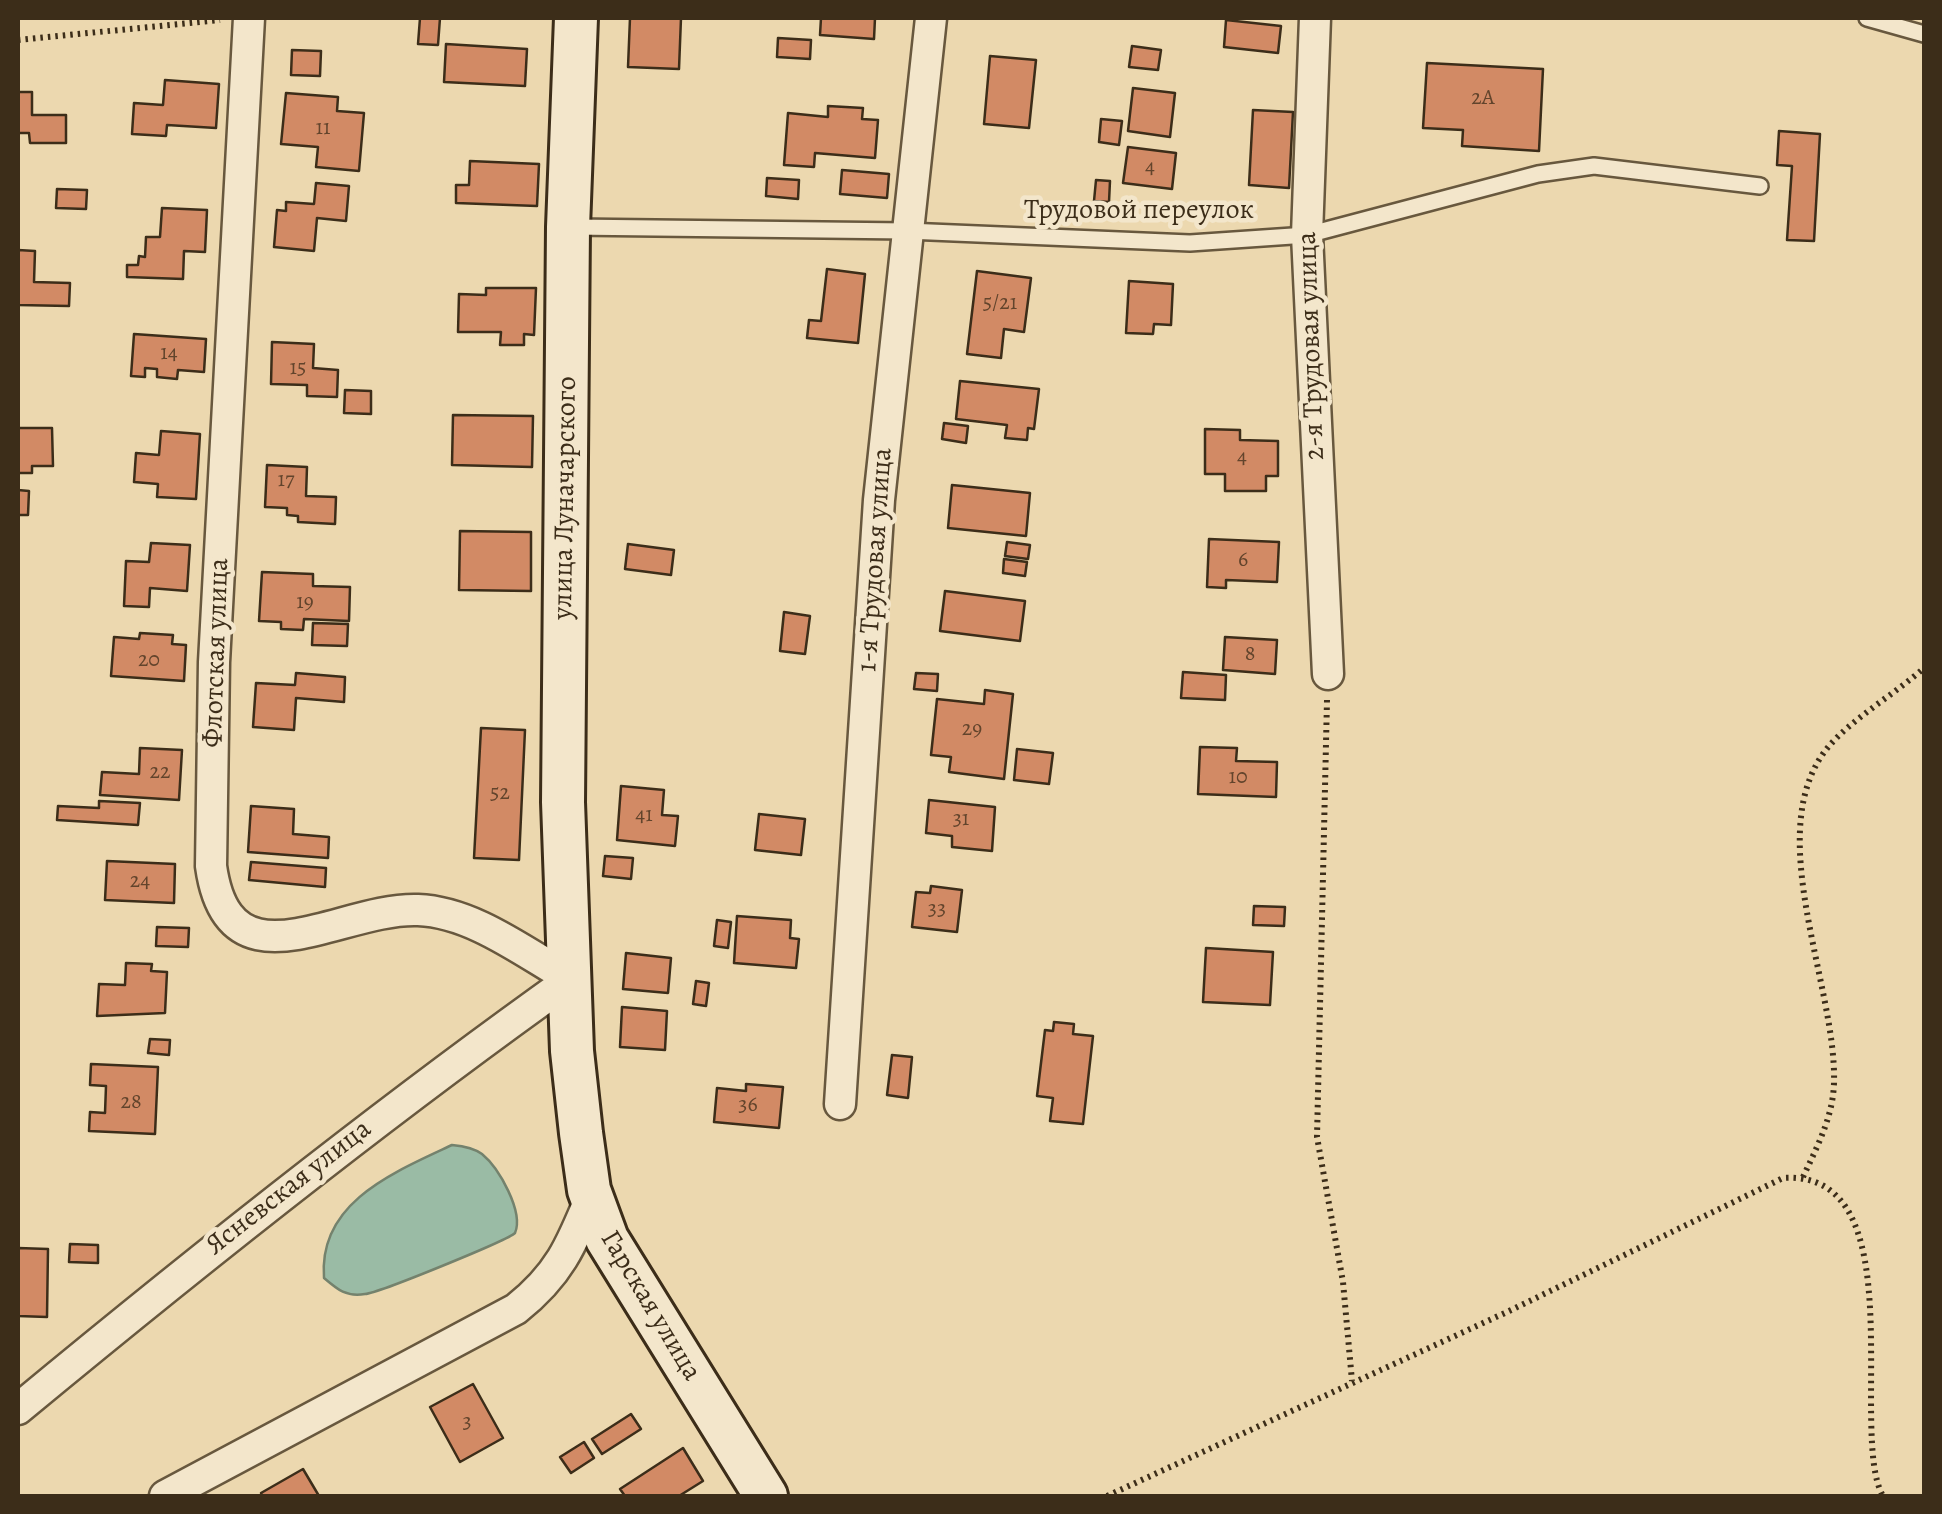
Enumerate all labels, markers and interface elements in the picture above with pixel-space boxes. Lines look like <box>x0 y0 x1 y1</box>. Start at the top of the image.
house number: 2А <box>1471 86 1495 112</box>
house number: 11 <box>315 116 331 142</box>
house number: 4 <box>1145 155 1155 181</box>
street label: Трудовой переулок <box>1024 194 1254 228</box>
street label: 2-я Трудовая улица <box>1291 231 1333 461</box>
house number: 5/21 <box>983 291 1017 317</box>
house number: 14 <box>160 341 178 367</box>
house number: 15 <box>290 356 306 382</box>
street label: улица Луначарского <box>547 376 585 620</box>
house number: 4 <box>1237 445 1247 471</box>
street label: 1-я Трудовая улица <box>851 447 901 673</box>
house number: 17 <box>278 468 294 494</box>
house number: 6 <box>1238 548 1248 574</box>
street label: Флотская улица <box>197 558 237 748</box>
house number: 19 <box>296 590 314 616</box>
house number: 8 <box>1245 642 1255 668</box>
house number: 20 <box>138 648 160 674</box>
house number: 29 <box>962 717 982 743</box>
house number: 22 <box>150 760 170 786</box>
house number: 10 <box>1228 765 1248 791</box>
house number: 52 <box>490 781 510 807</box>
house number: 41 <box>635 803 653 829</box>
house number: 31 <box>953 807 969 833</box>
house number: 24 <box>130 869 150 895</box>
house number: 33 <box>928 897 946 923</box>
house number: 28 <box>120 1090 142 1116</box>
house number: 36 <box>738 1093 758 1119</box>
street label: Ясневская улица <box>200 1113 378 1263</box>
street label: Гарская улица <box>592 1225 708 1387</box>
house number: 3 <box>462 1410 472 1436</box>

